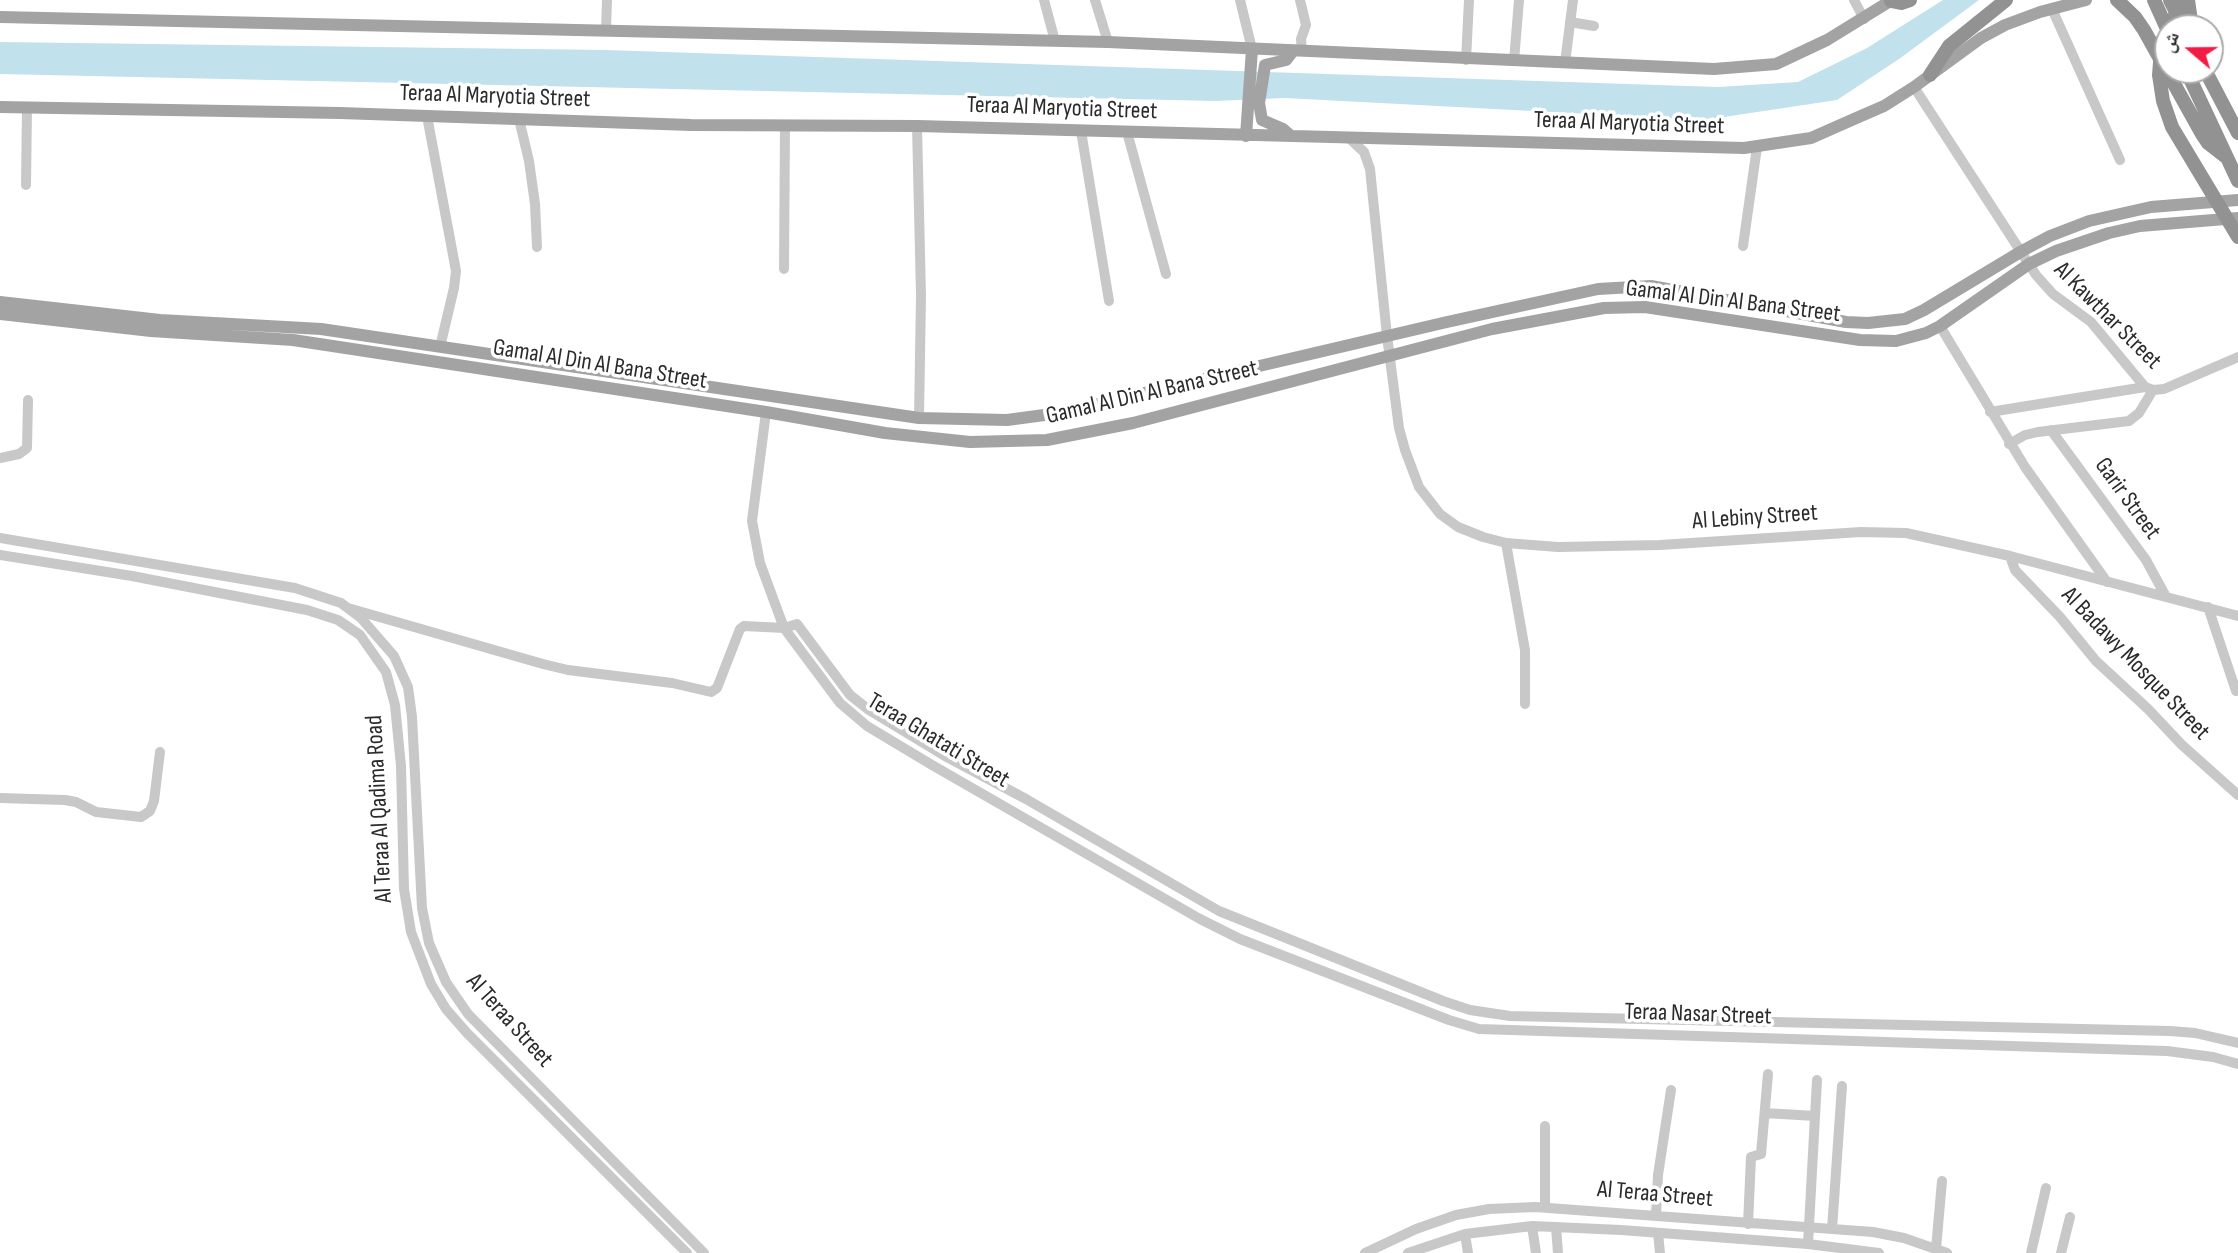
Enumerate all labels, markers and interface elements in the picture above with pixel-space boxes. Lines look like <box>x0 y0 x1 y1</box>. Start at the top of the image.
north arrow <box>2154 14 2224 84</box>
text: ش <box>2156 29 2185 56</box>
street label: Teraa Al Maryotia Street <box>399 79 591 115</box>
street label: Teraa Al Maryotia Street <box>966 91 1158 127</box>
street label: Teraa Al Maryotia Street <box>1533 106 1725 142</box>
street label: Al Kawthar Street <box>2047 256 2167 376</box>
street label: Gamal Al Din Al Bana Street <box>1624 275 1842 329</box>
street label: Gamal Al Din Al Bana Street <box>491 334 709 396</box>
street label: Gamal Al Din Al Bana Street <box>1043 355 1261 431</box>
street label: Garir Street <box>2088 453 2166 545</box>
street label: Al Lebiny Street <box>1691 499 1819 537</box>
street label: Al Badawy Mosque Street <box>2055 582 2215 746</box>
street label: Teraa Ghatati Street <box>862 687 1014 795</box>
street label: Al Teraa Al Qadima Road <box>361 714 399 904</box>
street label: Al Teraa Street <box>459 968 559 1074</box>
street label: Teraa Nasar Street <box>1624 998 1772 1032</box>
street label: Al Teraa Street <box>1596 1176 1714 1214</box>

